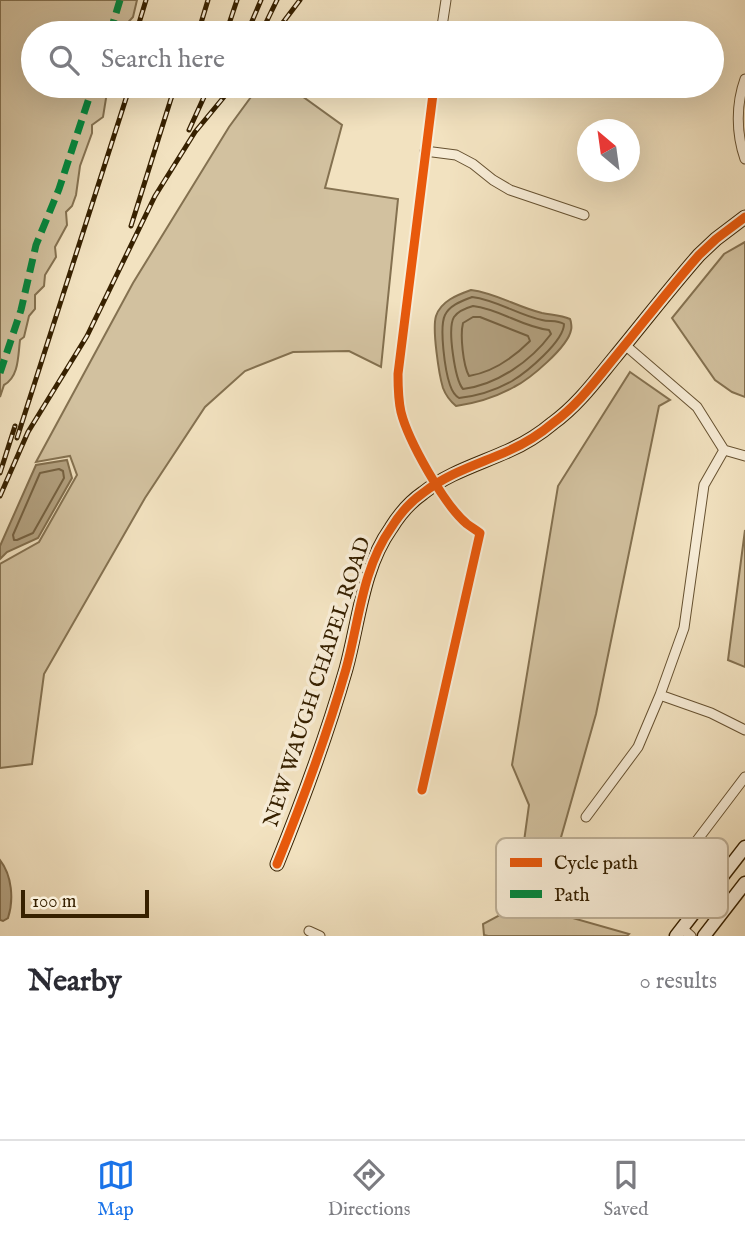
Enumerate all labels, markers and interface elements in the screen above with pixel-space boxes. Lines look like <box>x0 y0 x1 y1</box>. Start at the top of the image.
search box <box>21 21 724 98</box>
icon: search <box>45 41 83 79</box>
text: Search here <box>101 43 225 76</box>
north arrow <box>577 119 640 182</box>
street label: NEW WAUGH CHAPEL ROAD <box>258 534 378 830</box>
legend <box>496 838 728 918</box>
text: Cycle path <box>554 852 638 876</box>
text: Path <box>554 884 590 908</box>
scale bar <box>21 887 149 919</box>
text: 100 m <box>32 890 76 914</box>
text: Nearby <box>28 963 121 1001</box>
text: 0 results <box>639 967 717 996</box>
tab: Map <box>97 1156 135 1222</box>
tab: Directions <box>328 1156 410 1222</box>
tab: Saved <box>603 1156 648 1222</box>

